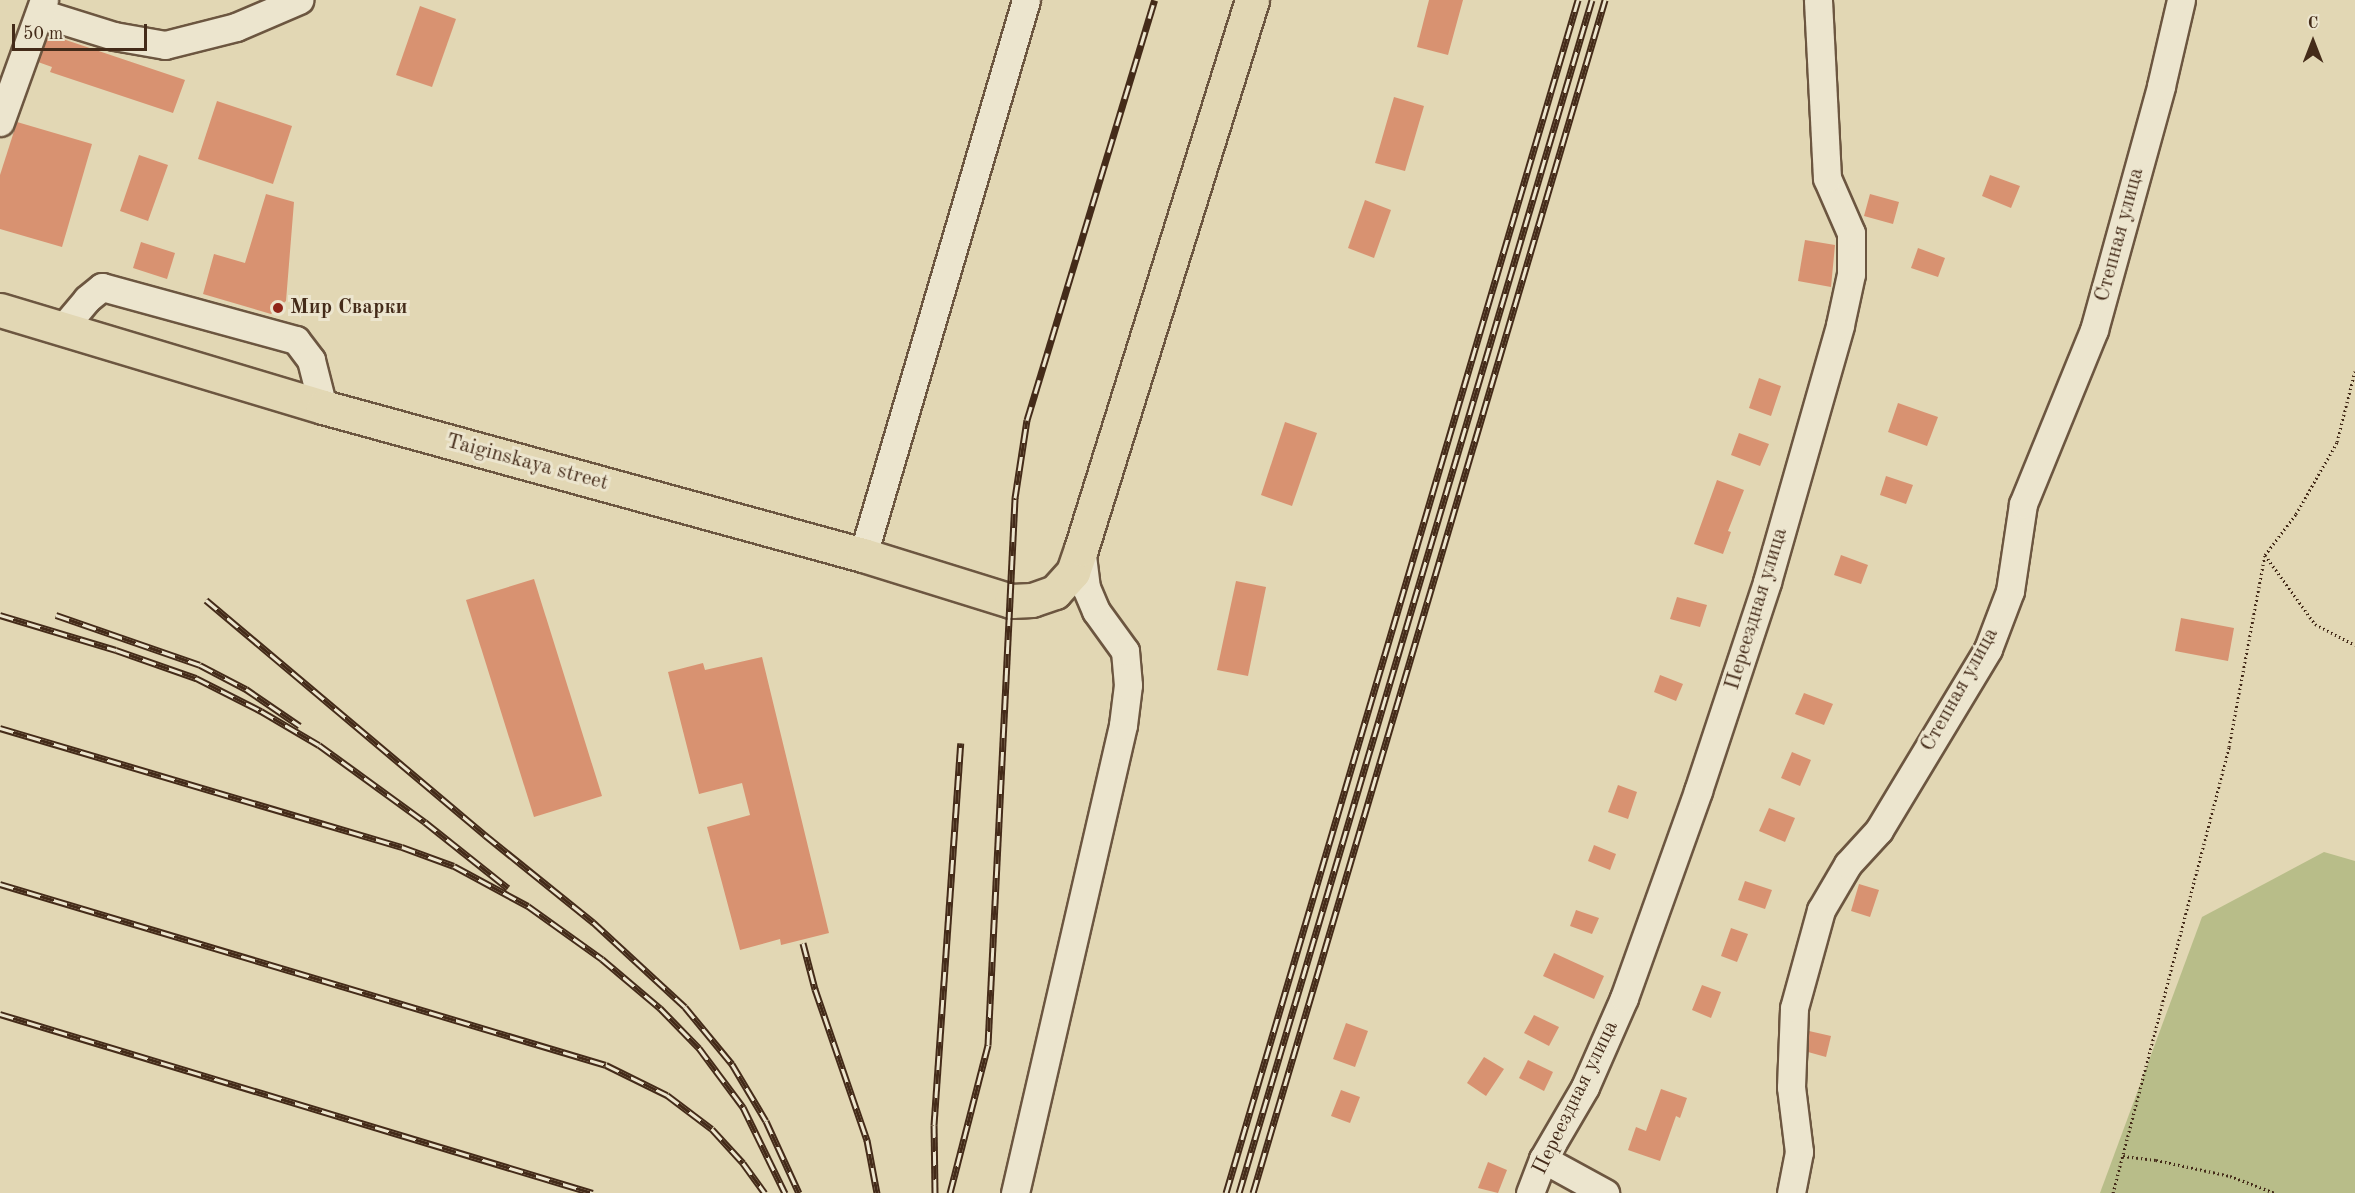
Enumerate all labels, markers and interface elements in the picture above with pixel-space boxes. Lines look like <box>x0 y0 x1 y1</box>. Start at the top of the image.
scale bar <box>15 12 150 50</box>
north arrow <box>2283 12 2343 72</box>
text: С <box>2308 16 2318 32</box>
text: 50 m <box>23 25 63 43</box>
street label: Степная улица <box>2090 165 2150 305</box>
place label: Мир Сварки <box>290 295 408 321</box>
marker: Мир Сварки <box>271 301 285 315</box>
street label: Taiginskaya street <box>443 429 611 497</box>
street label: Переездная улица <box>1720 525 1794 693</box>
street label: Степная улица <box>1916 624 2004 756</box>
street label: Переездная улица <box>1528 1017 1624 1179</box>

